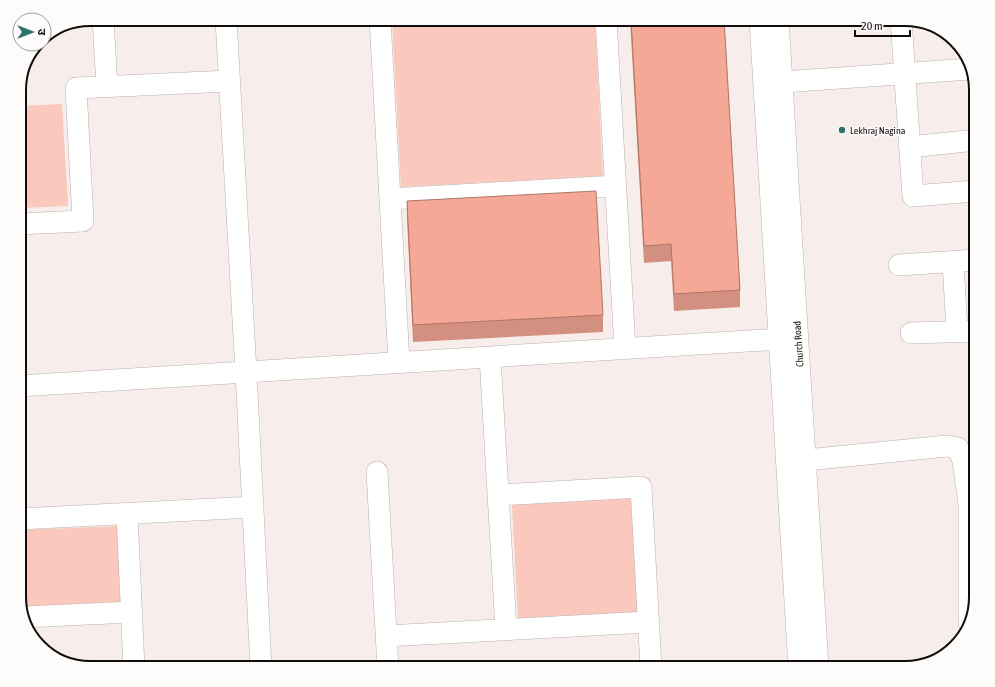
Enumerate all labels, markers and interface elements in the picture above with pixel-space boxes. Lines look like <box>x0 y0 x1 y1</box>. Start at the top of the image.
north arrow <box>12 12 52 52</box>
scale bar <box>855 12 910 38</box>
text: 20 m <box>861 19 883 33</box>
text: उ <box>36 29 48 36</box>
marker: Lekhraj Nagina <box>837 125 847 135</box>
place label: Lekhraj Nagina <box>850 125 906 136</box>
street label: Church Road <box>791 320 806 367</box>

